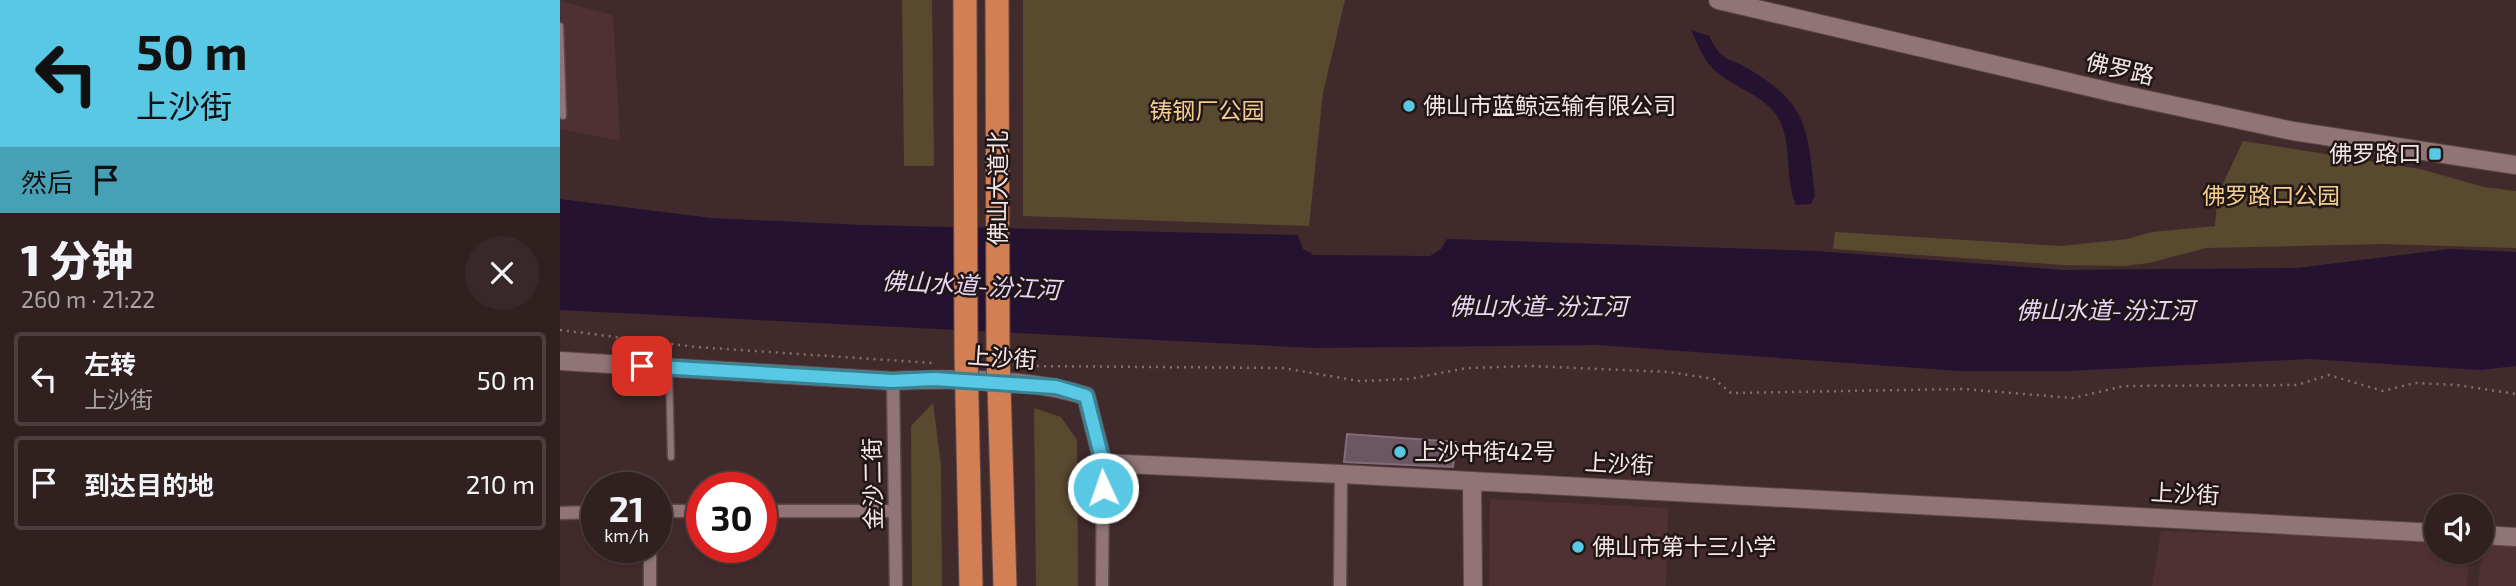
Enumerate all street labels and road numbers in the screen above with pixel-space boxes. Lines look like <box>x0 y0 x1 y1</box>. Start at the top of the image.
street label: 佛罗路 <box>2083 47 2157 89</box>
street label: 佛山大道北 <box>983 131 1011 246</box>
street label: 上沙街 <box>967 341 1037 373</box>
street label: 金沙二街 <box>857 438 887 530</box>
street label: 上沙街 <box>1584 447 1654 479</box>
street label: 上沙街 <box>2150 477 2220 509</box>

